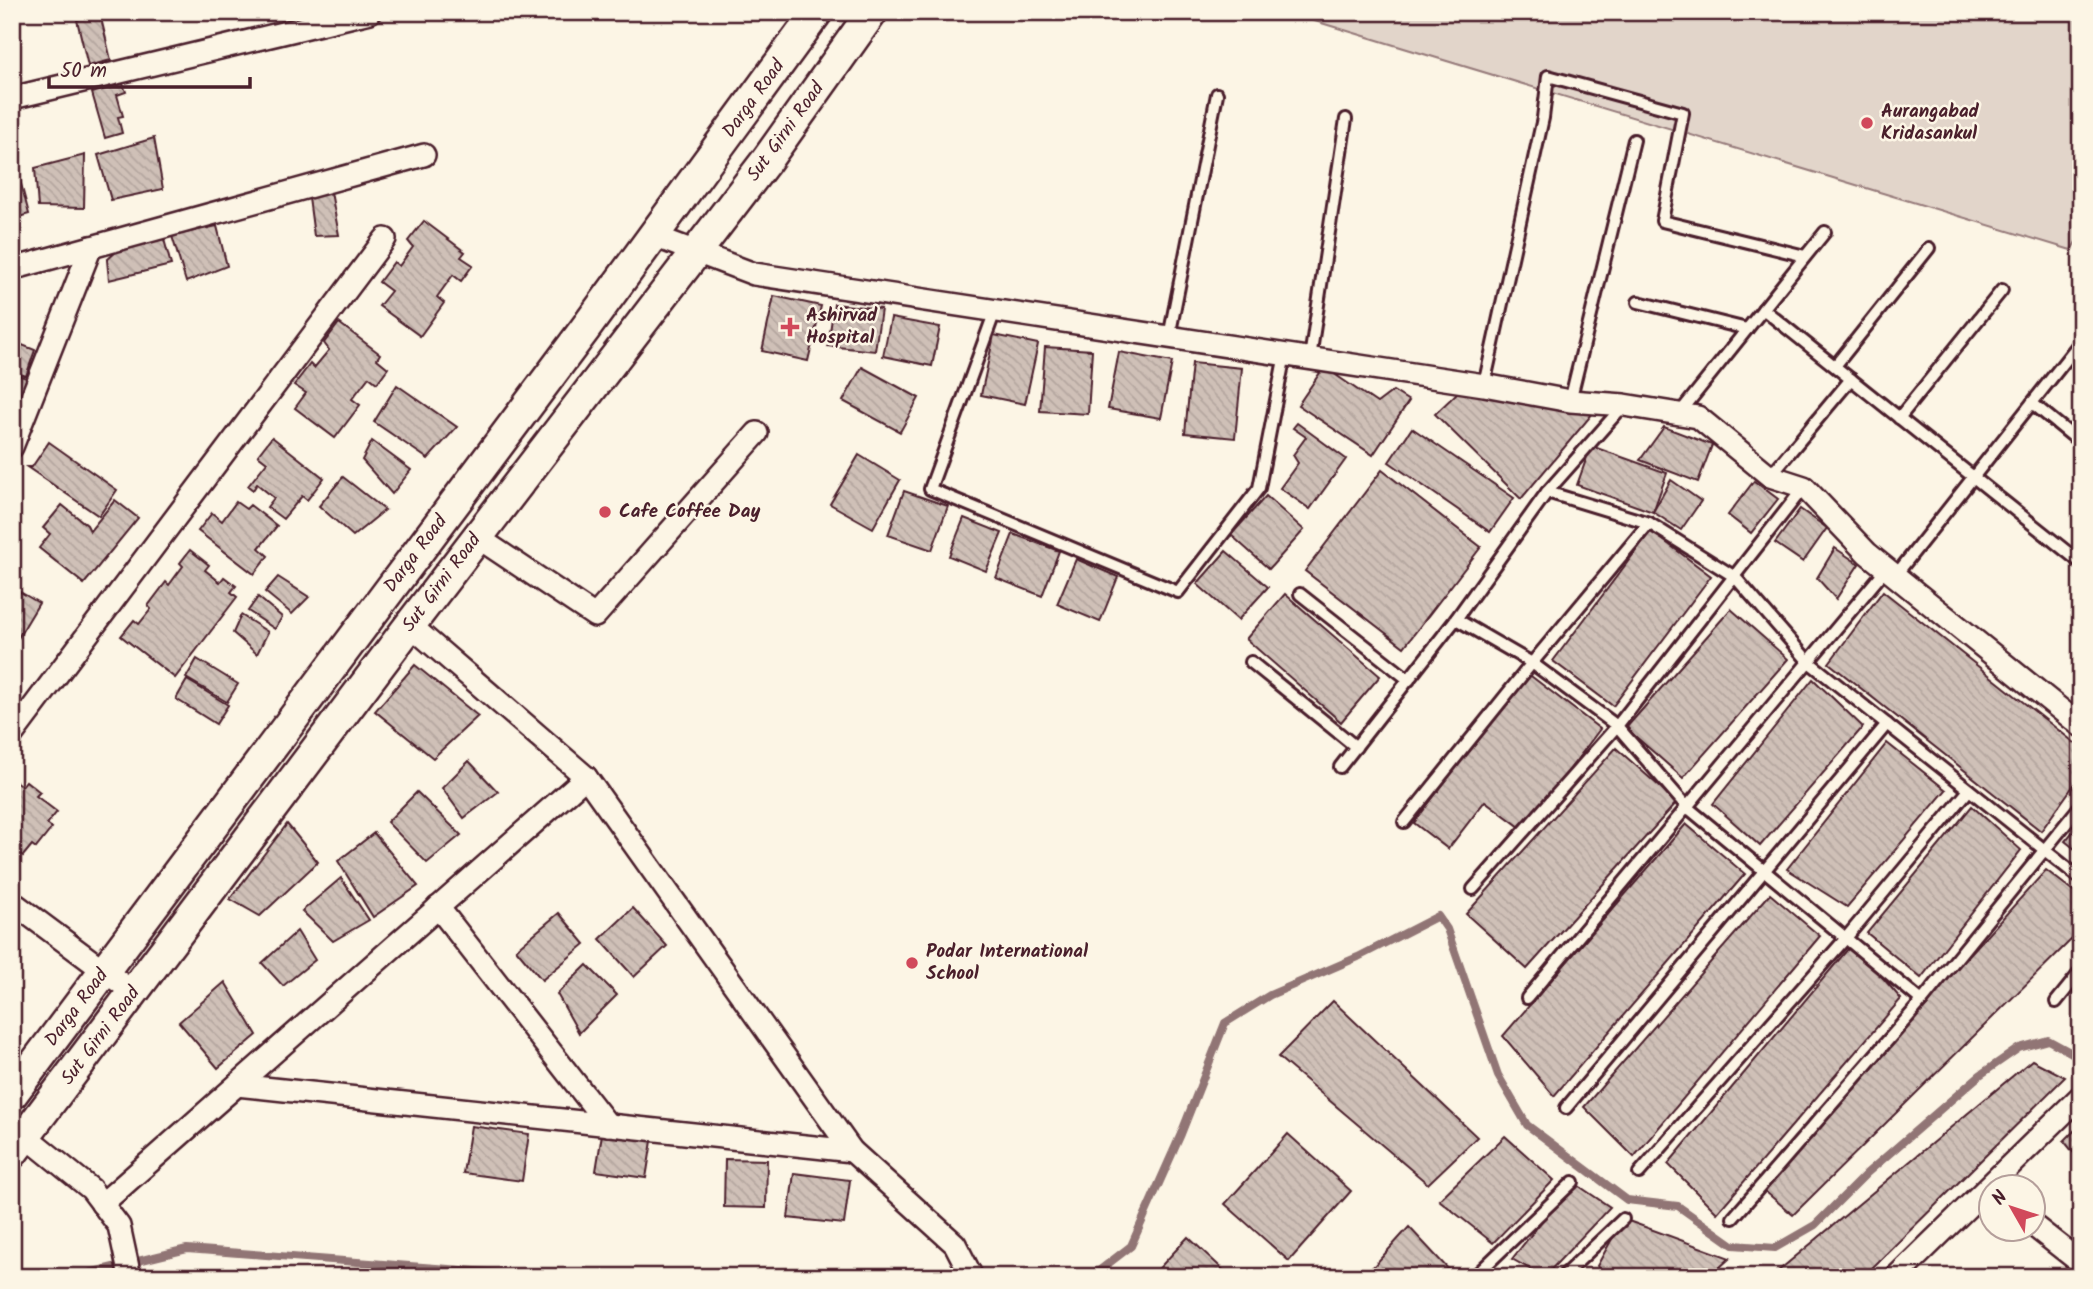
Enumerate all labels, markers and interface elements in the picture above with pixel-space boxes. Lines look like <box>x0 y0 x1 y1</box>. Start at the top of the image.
scale bar <box>49 46 250 90</box>
street label: Darga Road <box>715 53 793 145</box>
text: 50 m <box>60 55 107 88</box>
street label: Sut Girni Road <box>739 75 833 188</box>
place label: Aurangabad Kridasankul <box>1881 97 1980 149</box>
marker: Aurangabad Kridasankul <box>1859 115 1875 131</box>
place label: Ashirvad Hospital <box>806 301 878 353</box>
marker: Ashirvad Hospital <box>780 317 800 337</box>
place label: Cafe Coffee Day <box>619 497 760 527</box>
marker: Cafe Coffee Day <box>597 504 613 520</box>
street label: Darga Road <box>377 508 456 599</box>
street label: Sut Girni Road <box>395 527 489 639</box>
place label: Podar International School <box>926 937 1089 989</box>
marker: Podar International School <box>904 955 920 971</box>
street label: Darga Road <box>38 962 117 1053</box>
street label: Sut Girni Road <box>54 980 148 1092</box>
north arrow <box>1978 1174 2048 1244</box>
text: N <box>1985 1184 2016 1213</box>

